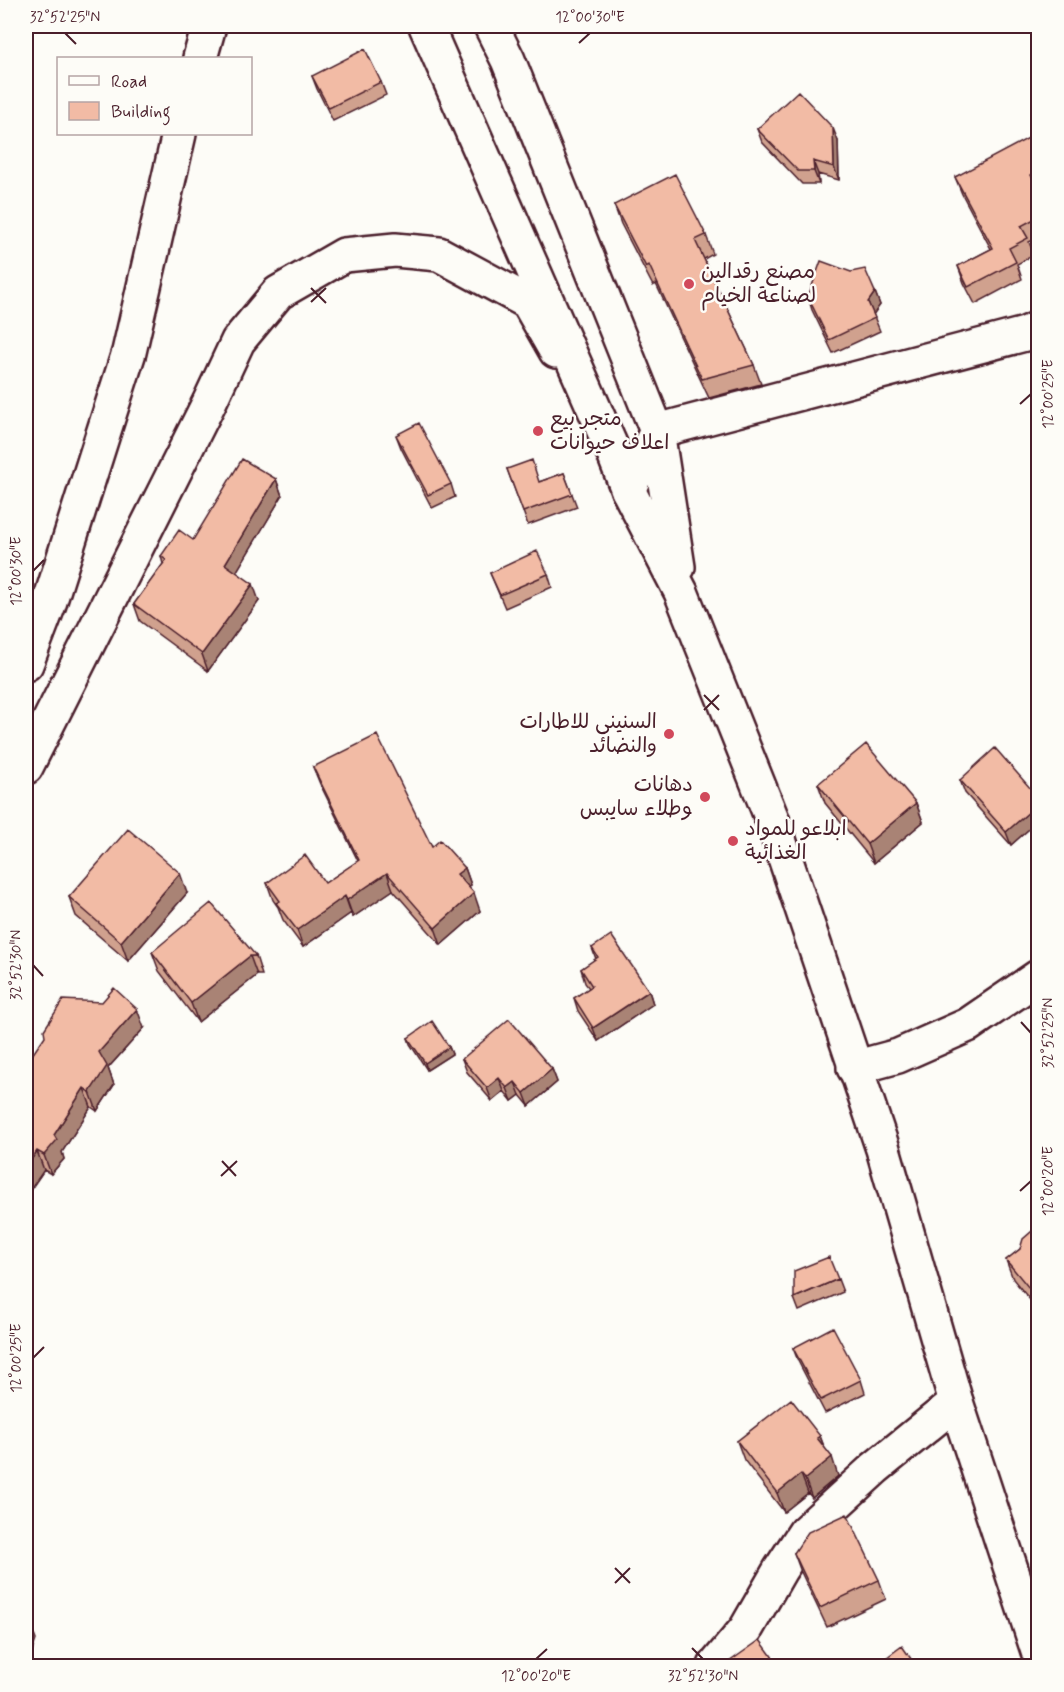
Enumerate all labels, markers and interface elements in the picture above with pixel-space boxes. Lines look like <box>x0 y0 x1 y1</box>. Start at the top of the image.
text: 32°52'25"N <box>30 8 100 28</box>
text: 12°00'30"E <box>555 8 625 28</box>
legend <box>57 57 252 135</box>
text: Road <box>111 70 147 94</box>
text: Building <box>111 100 171 126</box>
place label: مصنع رقدالين لصناعة الخيام <box>701 258 816 311</box>
marker: مصنع رقدالين لصناعة الخيام <box>682 277 696 291</box>
text: 12°00'25"E <box>1039 359 1059 429</box>
place label: متجر بيع اعلاف حيوانات <box>550 405 669 457</box>
marker: متجر بيع اعلاف حيوانات <box>531 424 545 438</box>
text: 12°00'30"E <box>7 536 27 606</box>
place label: السنيني للاطارات والنضائد <box>519 708 657 760</box>
marker: السنيني للاطارات والنضائد <box>662 727 676 741</box>
place label: دهانات وطلاء سايبس <box>580 771 693 823</box>
marker: دهانات وطلاء سايبس <box>698 790 712 804</box>
place label: ابلاعو للمواد الغذائية <box>745 815 847 867</box>
marker: ابلاعو للمواد الغذائية <box>726 834 740 848</box>
text: 32°52'30"N <box>7 930 27 1000</box>
text: 32°52'25"N <box>1039 998 1059 1068</box>
text: 12°00'20"E <box>1039 1146 1059 1216</box>
text: 12°00'25"E <box>7 1323 27 1393</box>
text: 12°00'20"E <box>501 1667 571 1687</box>
text: 32°52'30"N <box>668 1667 738 1687</box>

